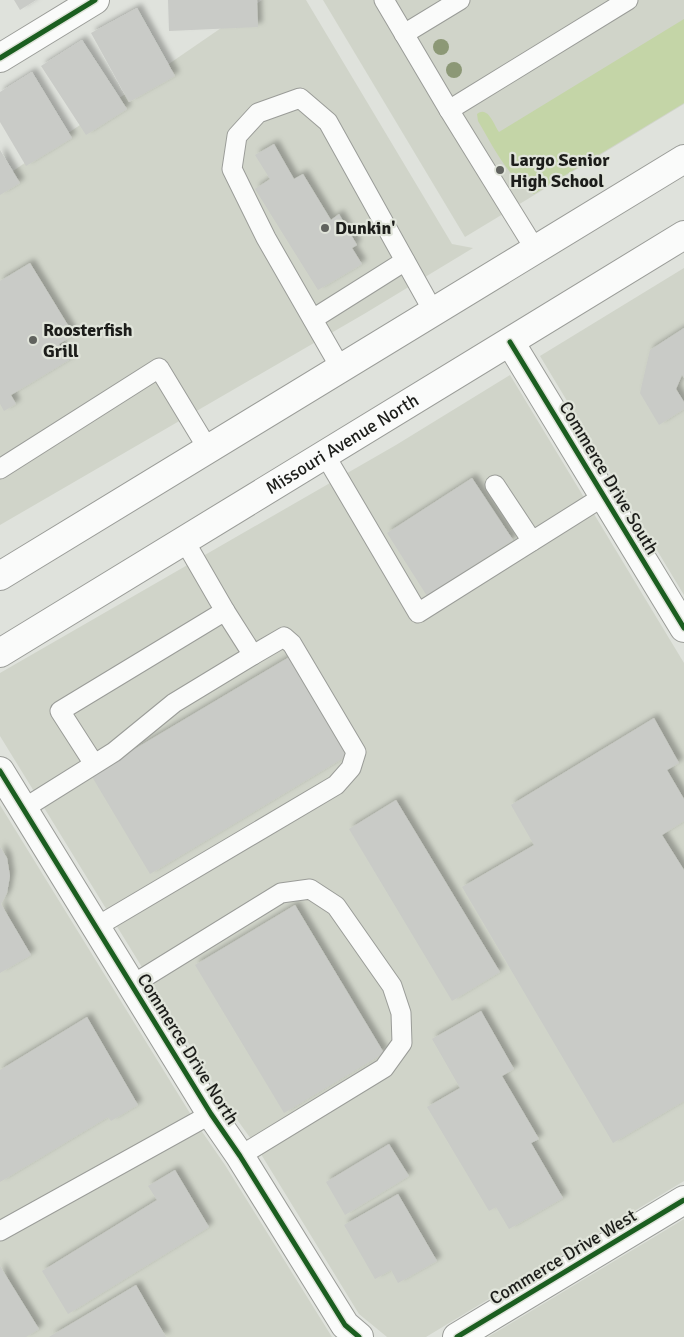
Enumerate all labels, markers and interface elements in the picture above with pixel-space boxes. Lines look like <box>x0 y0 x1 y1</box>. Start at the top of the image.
place label: Largo Senior High School <box>510 149 610 192</box>
marker: Largo Senior High School <box>494 164 506 176</box>
place label: Dunkin' <box>335 217 395 239</box>
marker: Dunkin' <box>319 222 331 234</box>
place label: Roosterfish Grill <box>43 319 133 362</box>
marker: Roosterfish Grill <box>27 334 39 346</box>
street label: Missouri Avenue North <box>262 389 423 499</box>
street label: Commerce Drive South <box>555 397 663 559</box>
street label: Commerce Drive North <box>132 969 244 1129</box>
street label: Commerce Drive West <box>486 1204 640 1310</box>

